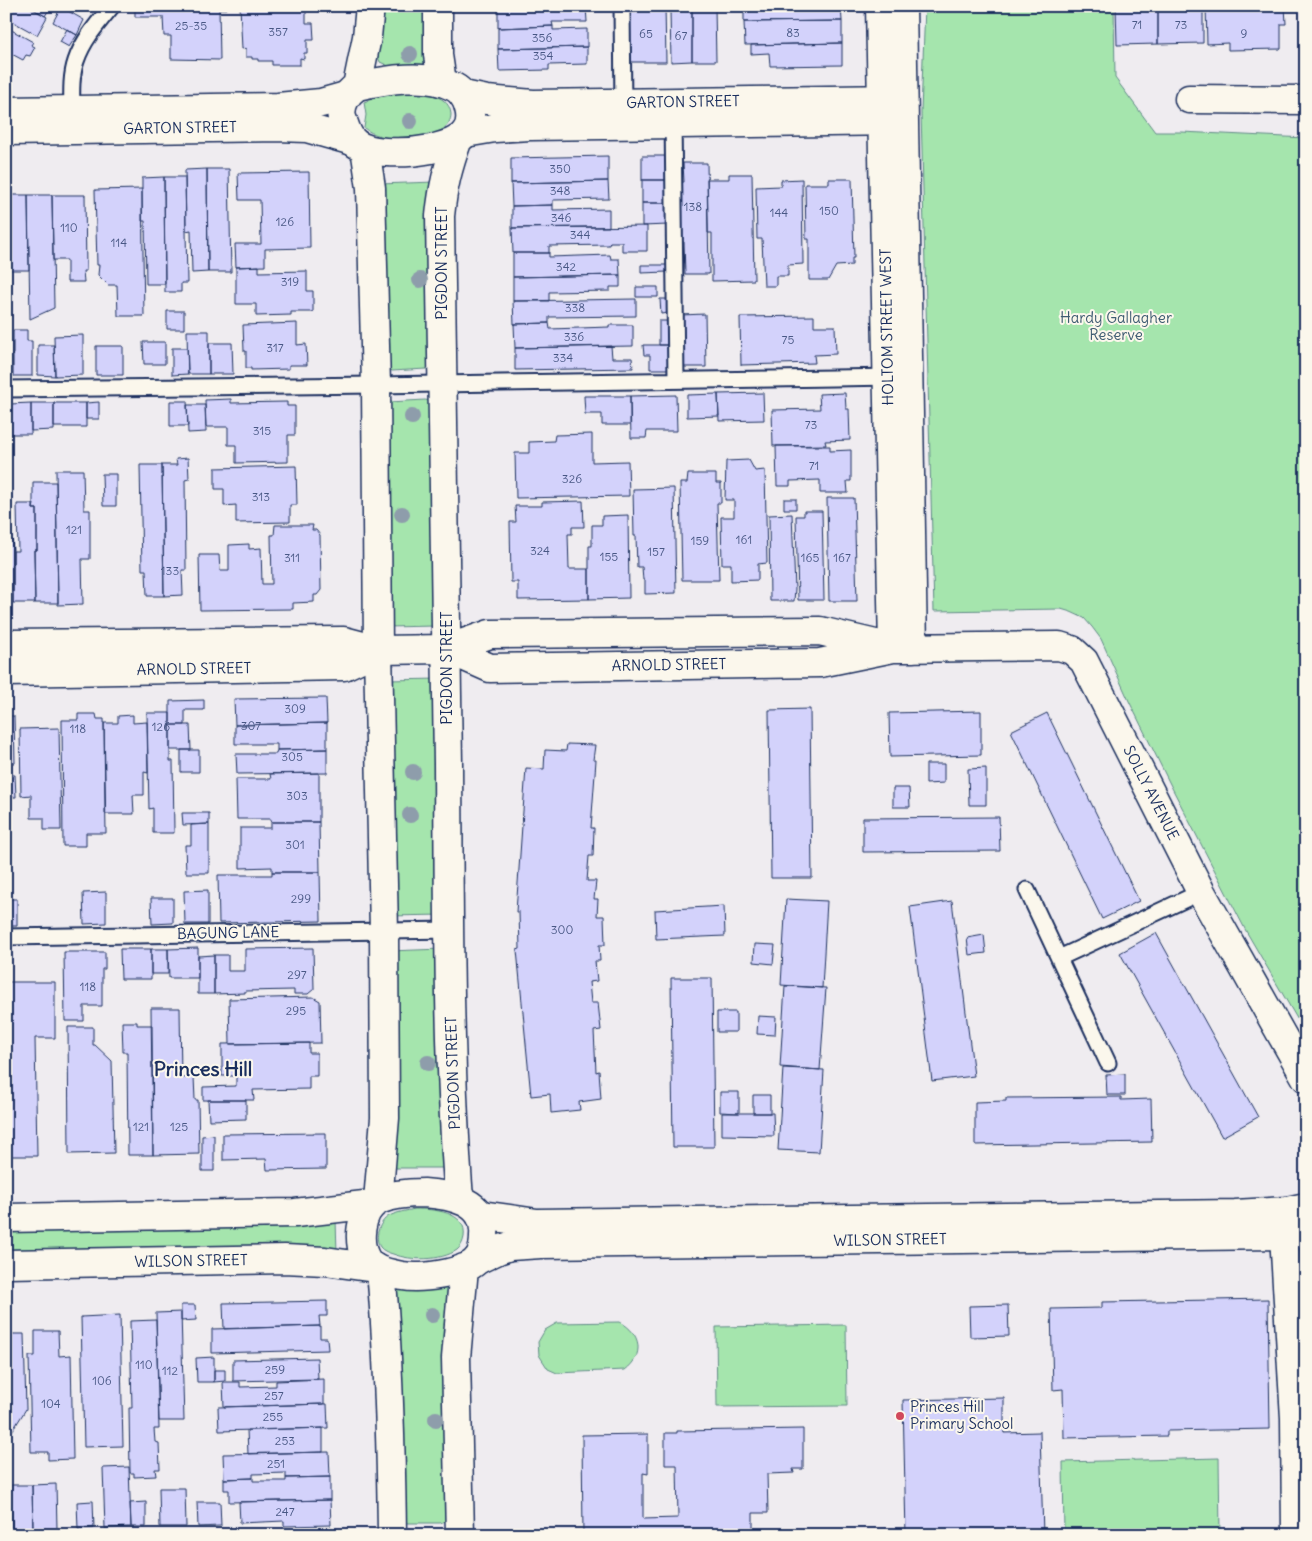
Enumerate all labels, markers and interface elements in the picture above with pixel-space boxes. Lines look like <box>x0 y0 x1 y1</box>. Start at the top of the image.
house number: 71 <box>1132 17 1142 32</box>
house number: 73 <box>1175 17 1188 32</box>
house number: 25-35 <box>175 18 207 33</box>
house number: 357 <box>268 24 288 39</box>
house number: 83 <box>786 25 800 40</box>
house number: 65 <box>639 26 653 41</box>
house number: 9 <box>1241 26 1248 41</box>
house number: 67 <box>675 28 688 43</box>
house number: 356 <box>532 30 552 45</box>
house number: 354 <box>533 48 553 63</box>
street label: GARTON STREET <box>626 91 740 112</box>
street label: GARTON STREET <box>123 117 237 138</box>
house number: 350 <box>549 161 571 176</box>
house number: 348 <box>550 183 570 198</box>
house number: 138 <box>684 199 702 214</box>
house number: 150 <box>819 203 839 218</box>
house number: 144 <box>770 205 788 220</box>
street label: PIGDON STREET <box>432 206 451 320</box>
house number: 346 <box>551 210 571 225</box>
house number: 126 <box>276 214 294 229</box>
house number: 110 <box>60 220 78 235</box>
house number: 344 <box>570 227 590 242</box>
house number: 114 <box>111 235 127 250</box>
street label: HOLTOM STREET WEST <box>876 248 897 406</box>
house number: 342 <box>556 259 577 274</box>
house number: 319 <box>281 274 299 289</box>
house number: 338 <box>565 300 585 315</box>
park label: Hardy Gallagher Reserve <box>1060 308 1172 344</box>
house number: 336 <box>564 329 584 344</box>
house number: 75 <box>782 332 794 347</box>
house number: 317 <box>266 340 284 355</box>
house number: 334 <box>553 350 573 365</box>
house number: 73 <box>805 417 818 432</box>
house number: 315 <box>253 423 271 438</box>
house number: 71 <box>809 458 819 473</box>
house number: 326 <box>562 471 582 486</box>
house number: 313 <box>252 489 270 504</box>
house number: 121 <box>66 522 82 537</box>
house number: 161 <box>736 532 752 547</box>
house number: 159 <box>691 533 709 548</box>
house number: 324 <box>530 543 550 558</box>
house number: 157 <box>647 544 665 559</box>
house number: 155 <box>600 549 618 564</box>
house number: 311 <box>284 550 300 565</box>
house number: 165 <box>801 550 819 565</box>
house number: 167 <box>833 550 851 565</box>
house number: 133 <box>161 563 179 578</box>
street label: PIGDON STREET <box>437 611 456 725</box>
street label: ARNOLD STREET <box>612 654 727 675</box>
street label: ARNOLD STREET <box>137 658 252 679</box>
house number: 309 <box>284 701 306 716</box>
house number: 307 <box>241 718 261 733</box>
house number: 126 <box>152 719 170 734</box>
house number: 118 <box>70 721 86 736</box>
street label: SOLLY AVENUE <box>1119 742 1184 843</box>
house number: 305 <box>281 749 303 764</box>
house number: 303 <box>286 788 308 803</box>
house number: 301 <box>285 837 305 852</box>
house number: 299 <box>291 891 311 906</box>
street label: BAGUNG LANE <box>177 922 279 943</box>
house number: 300 <box>551 922 573 937</box>
house number: 297 <box>287 967 307 982</box>
house number: 118 <box>80 979 96 994</box>
house number: 295 <box>286 1003 306 1018</box>
street label: PIGDON STREET <box>441 1016 464 1130</box>
district label: Princes Hill <box>154 1056 252 1081</box>
house number: 121 <box>133 1119 149 1134</box>
house number: 125 <box>170 1119 188 1134</box>
street label: WILSON STREET <box>833 1229 947 1250</box>
street label: WILSON STREET <box>134 1250 248 1271</box>
house number: 110 <box>135 1357 153 1372</box>
house number: 259 <box>265 1362 285 1377</box>
house number: 112 <box>162 1363 178 1378</box>
house number: 106 <box>92 1373 112 1388</box>
house number: 257 <box>264 1388 284 1403</box>
house number: 104 <box>41 1396 61 1411</box>
place label: Princes Hill Primary School <box>910 1397 1013 1433</box>
house number: 255 <box>263 1409 283 1424</box>
marker: Princes Hill Primary School <box>894 1410 906 1422</box>
house number: 253 <box>275 1433 295 1448</box>
house number: 251 <box>267 1456 285 1471</box>
house number: 247 <box>275 1504 295 1519</box>

